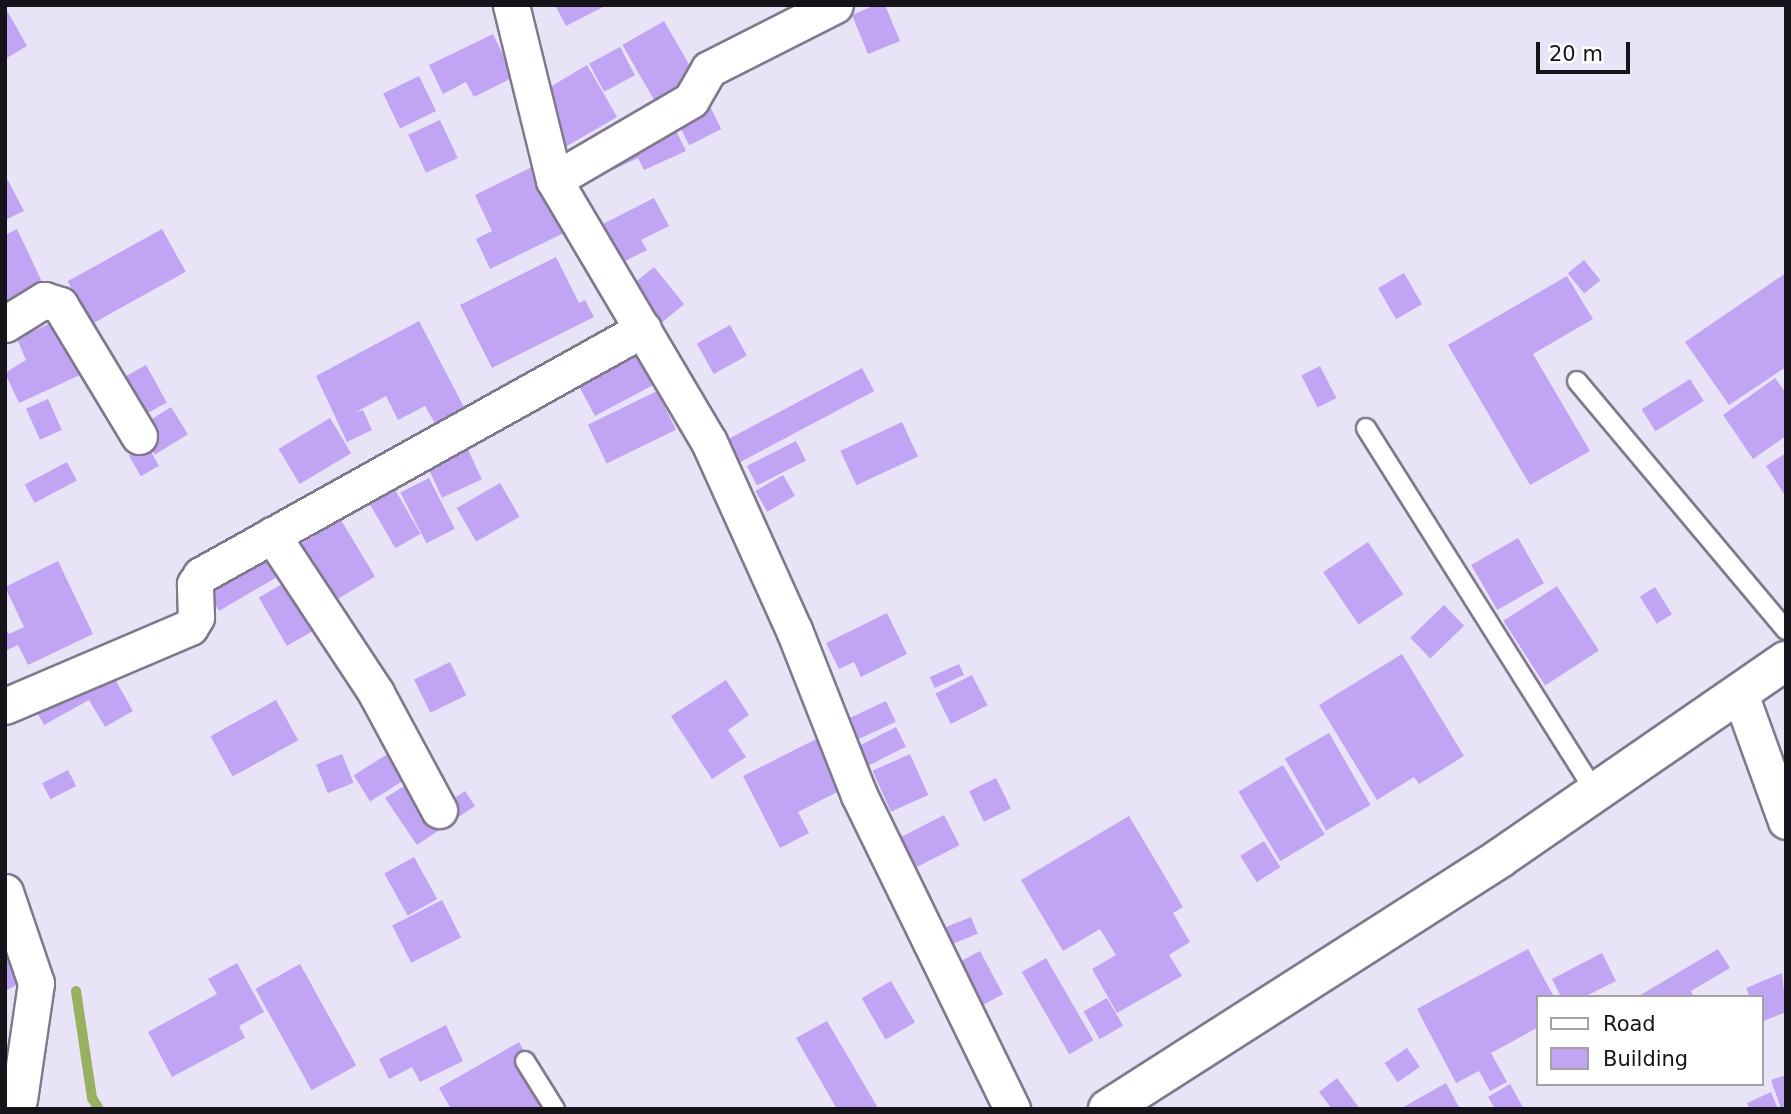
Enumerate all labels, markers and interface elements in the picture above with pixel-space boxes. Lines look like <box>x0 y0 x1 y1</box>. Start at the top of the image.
scale bar <box>1539 28 1634 72</box>
text: 20 m <box>1549 42 1603 66</box>
legend <box>1536 995 1763 1086</box>
text: Road <box>1603 1012 1656 1036</box>
text: Building <box>1603 1047 1688 1071</box>

